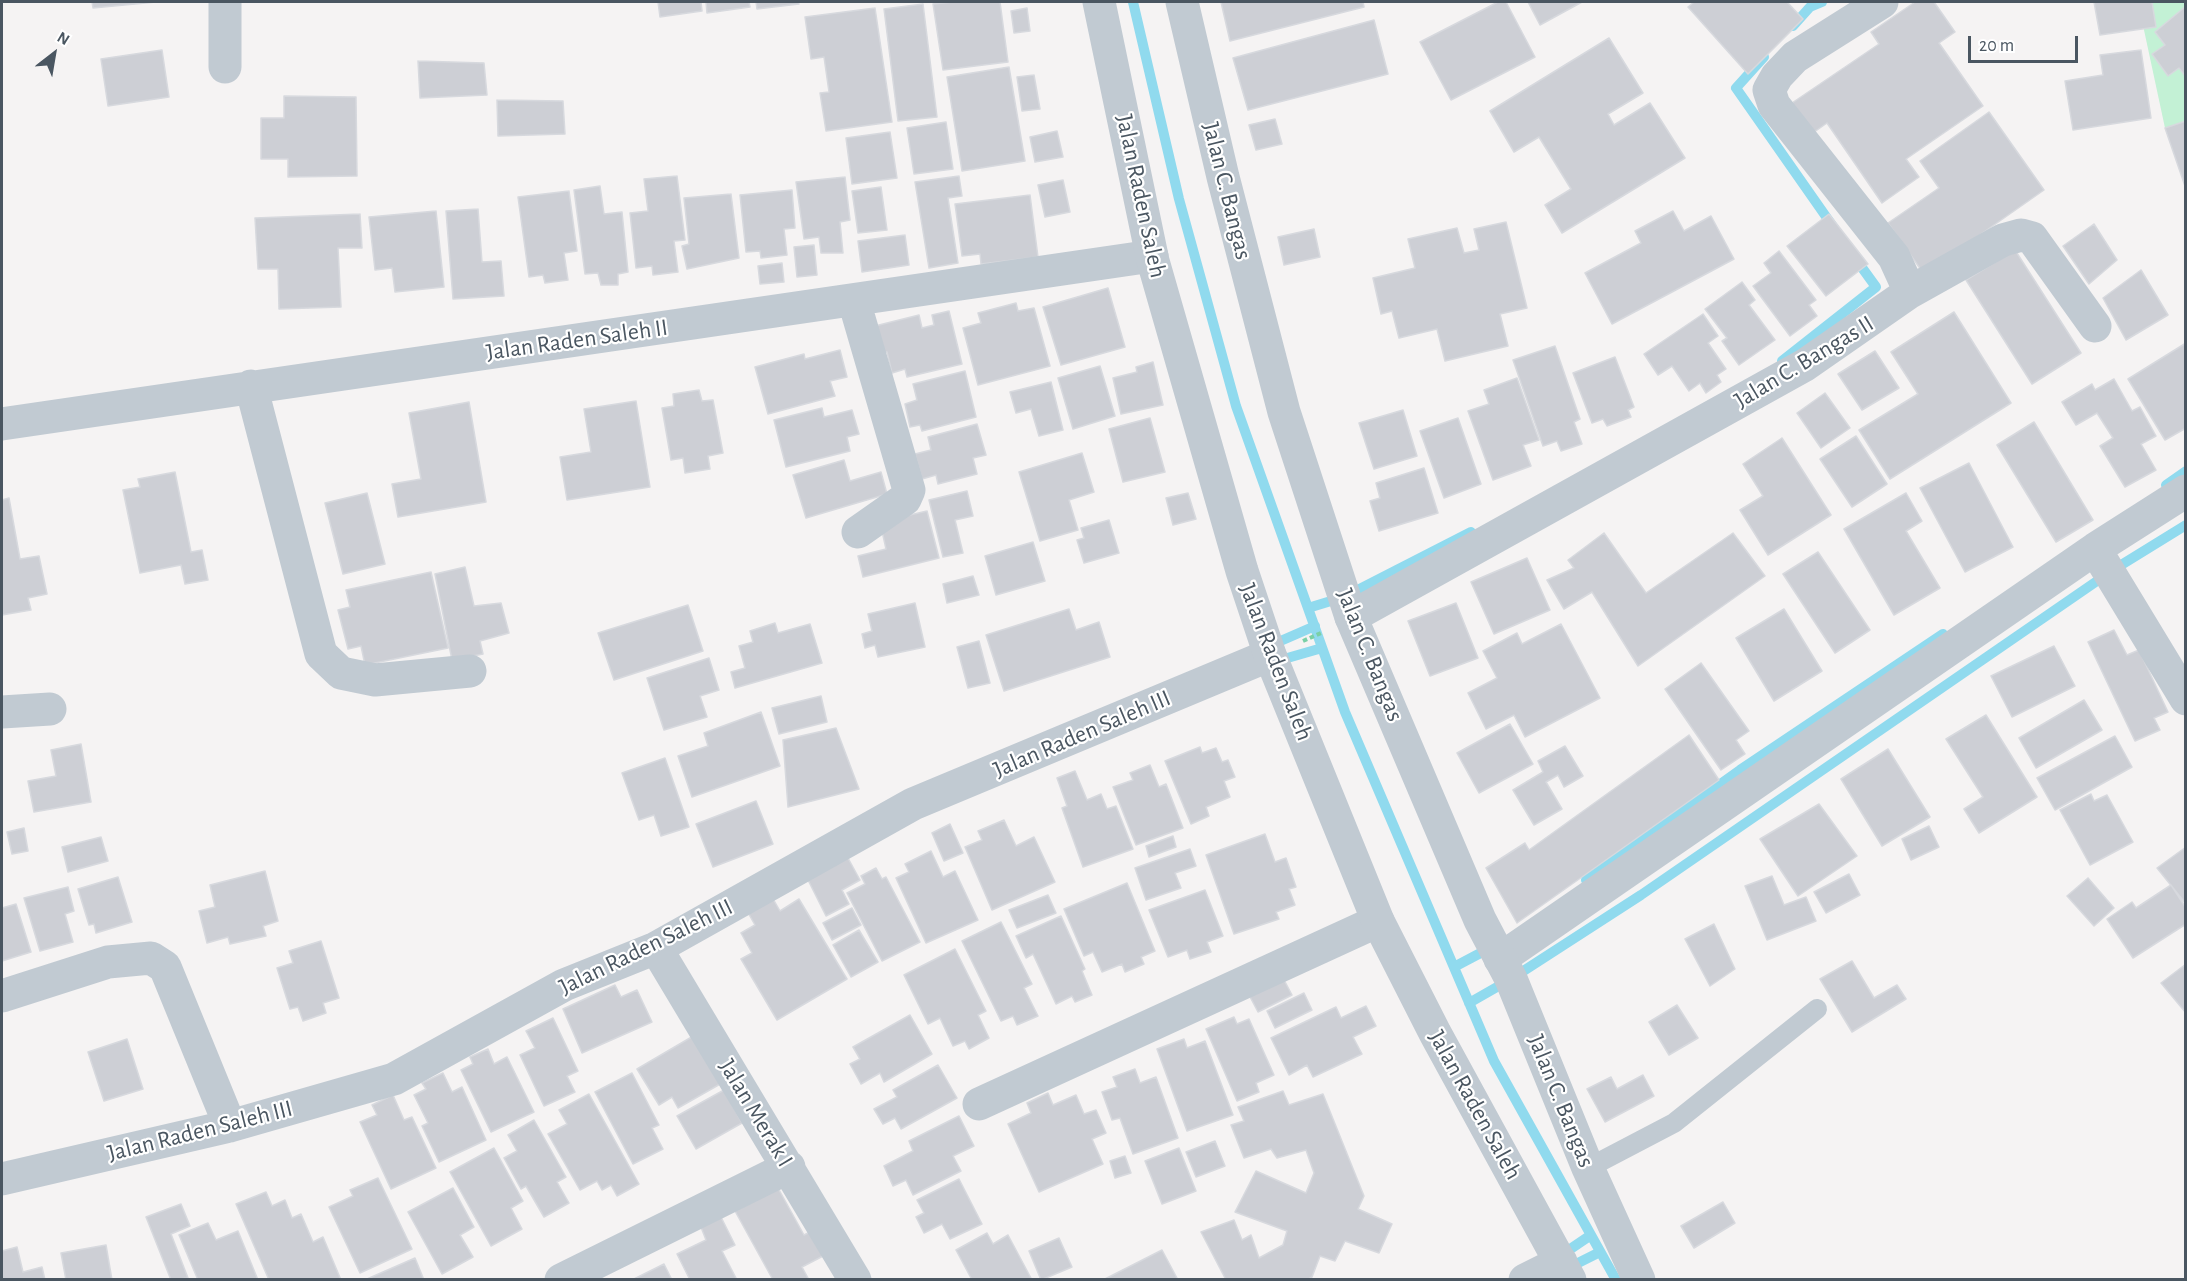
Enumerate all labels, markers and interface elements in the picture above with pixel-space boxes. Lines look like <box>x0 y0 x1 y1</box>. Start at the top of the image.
north arrow <box>24 24 84 84</box>
scale bar <box>1971 24 2080 62</box>
text: N <box>54 29 72 48</box>
text: 20 m <box>1979 37 2014 55</box>
street label: Jalan Raden Saleh <box>1110 112 1172 280</box>
street label: Jalan C. Bangas <box>1196 119 1258 263</box>
street label: Jalan C. Bangas II <box>1729 309 1879 415</box>
street label: Jalan Raden Saleh II <box>484 313 670 367</box>
street label: Jalan Raden Saleh <box>1233 579 1319 745</box>
street label: Jalan C. Bangas <box>1330 584 1410 726</box>
street label: Jalan Raden Saleh III <box>989 684 1175 784</box>
street label: Jalan Raden Saleh III <box>554 893 738 1001</box>
street label: Jalan Raden Saleh <box>1422 1025 1528 1185</box>
street label: Jalan C. Bangas <box>1521 1030 1601 1172</box>
street label: Jalan Merak I <box>713 1054 799 1172</box>
street label: Jalan Raden Saleh III <box>105 1094 295 1168</box>

